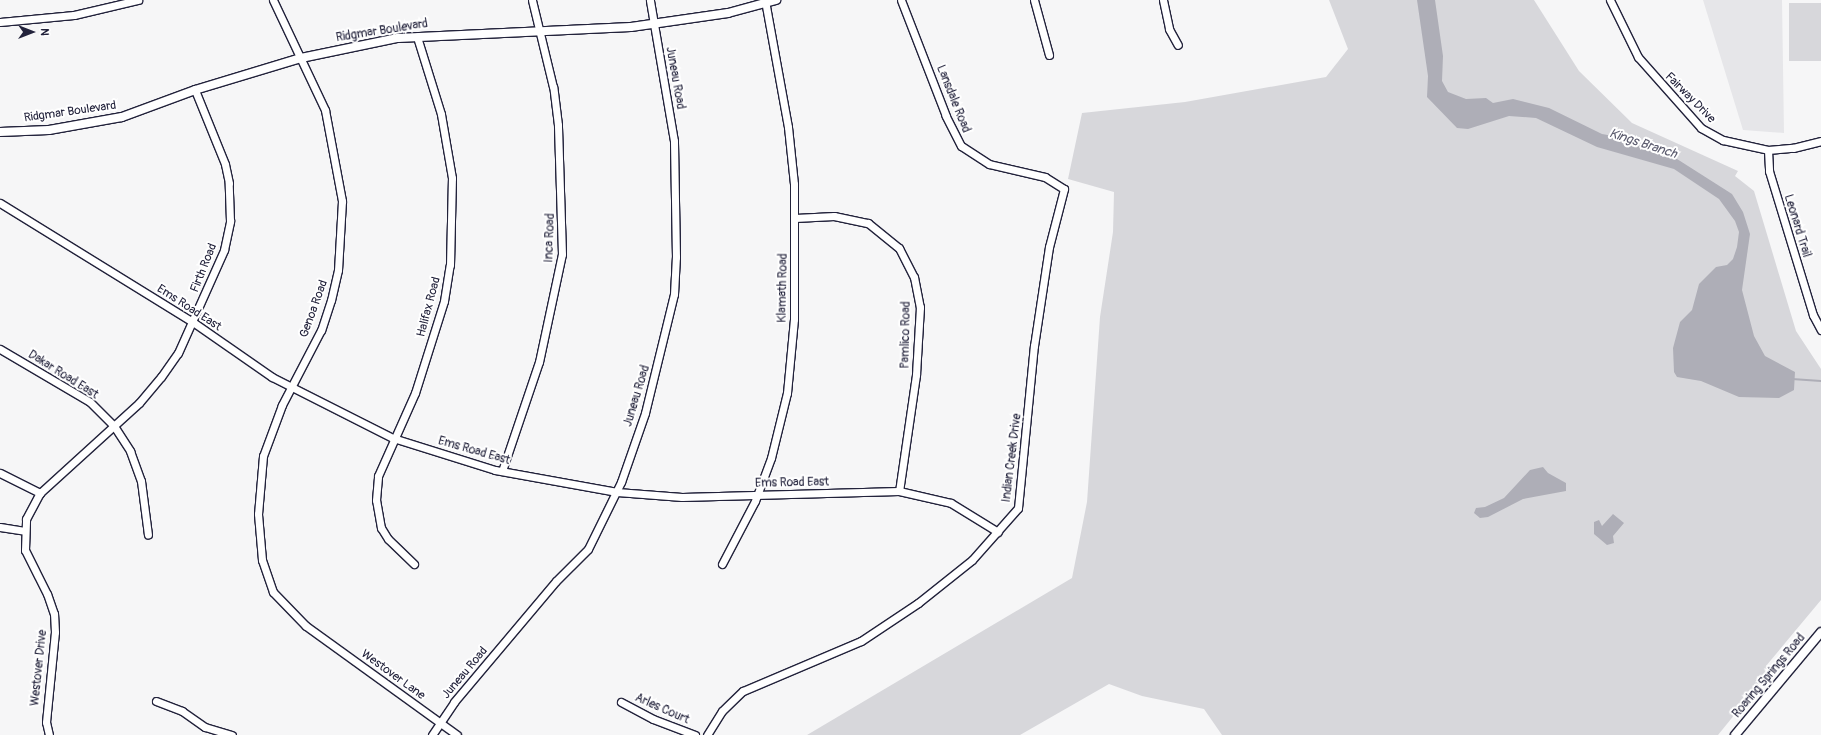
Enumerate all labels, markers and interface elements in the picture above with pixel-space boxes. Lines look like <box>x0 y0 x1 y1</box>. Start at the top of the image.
north arrow <box>12 12 52 52</box>
street label: Ridgmar Boulevard <box>335 17 429 45</box>
text: N <box>38 28 51 36</box>
street label: Juneau Road <box>662 46 688 110</box>
street label: Lansdale Road <box>933 63 973 135</box>
street label: Fairway Drive <box>1662 70 1718 126</box>
street label: Ridgmar Boulevard <box>23 98 117 126</box>
water label: Kings Branch <box>1607 126 1679 162</box>
street label: Leonard Trail <box>1781 193 1813 259</box>
street label: Inca Road <box>542 213 558 263</box>
street label: Firth Road <box>188 241 220 295</box>
street label: Klamath Road <box>775 253 791 323</box>
street label: Halifax Road <box>414 275 444 339</box>
street label: Genoa Road <box>297 278 331 340</box>
street label: Ems Road East <box>154 282 224 334</box>
street label: Pamlico Road <box>898 301 914 369</box>
street label: Dakar Road East <box>25 348 101 402</box>
street label: Juneau Road <box>621 364 653 428</box>
street label: Indian Creek Drive <box>999 413 1025 503</box>
street label: Ems Road East <box>436 434 512 468</box>
street label: Ems Road East <box>755 475 829 491</box>
street label: Westover Drive <box>28 629 50 707</box>
street label: Roaring Springs Road <box>1730 631 1808 721</box>
street label: Juneau Road <box>439 644 491 702</box>
street label: Westover Lane <box>358 647 428 703</box>
street label: Arles Court <box>633 691 691 727</box>

